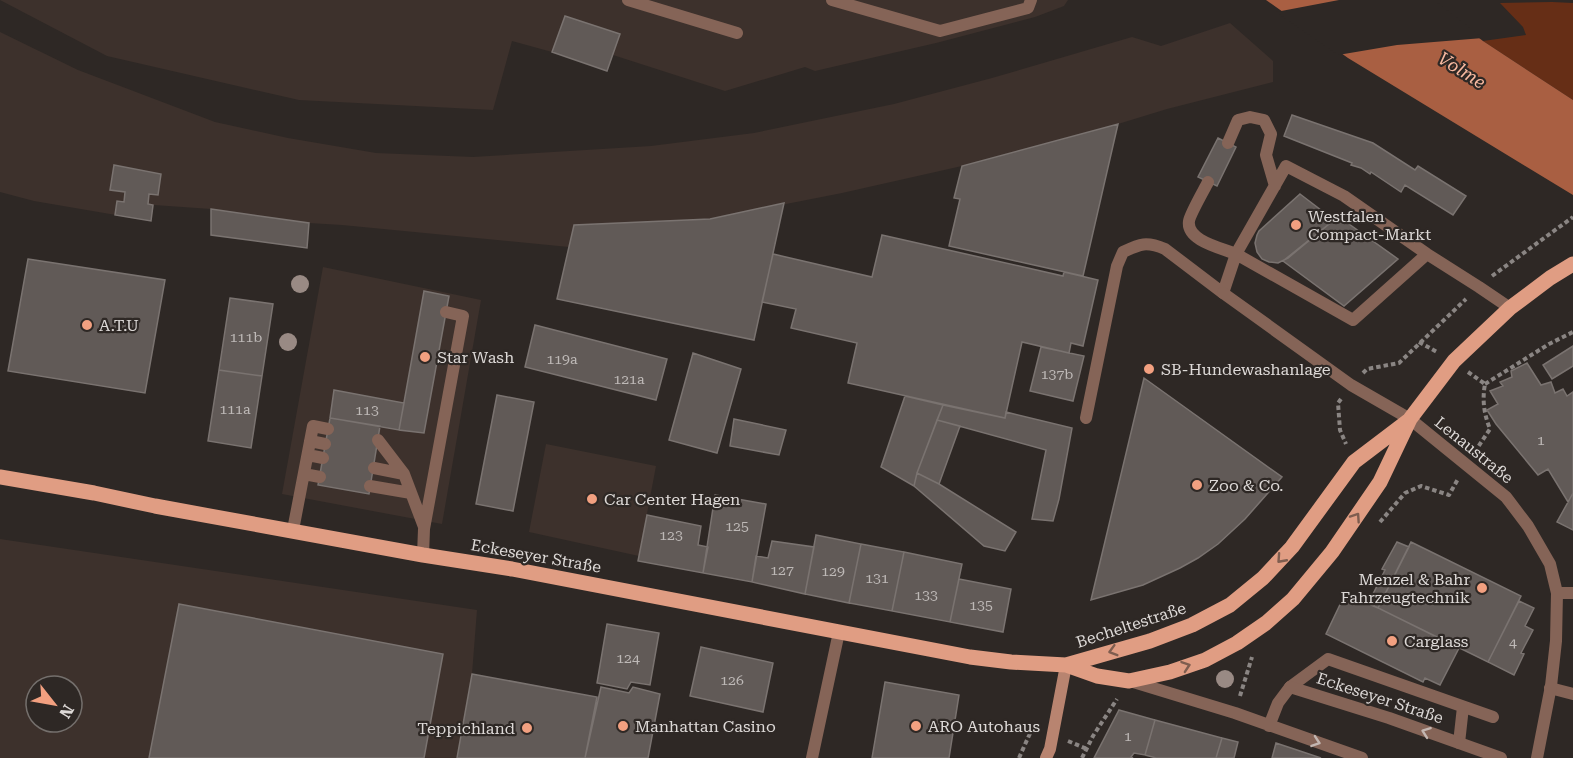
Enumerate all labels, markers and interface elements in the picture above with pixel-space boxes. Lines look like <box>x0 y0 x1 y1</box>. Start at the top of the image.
water label: Volme <box>1434 47 1490 93</box>
place label: Westfalen Compact-Markt <box>1308 207 1431 244</box>
marker: Westfalen Compact-Markt <box>1289 218 1303 232</box>
place label: A.T.U <box>99 316 139 335</box>
marker: A.T.U <box>80 318 94 332</box>
house number: 111b <box>230 329 262 345</box>
place label: Star Wash <box>437 348 514 367</box>
marker: Star Wash <box>418 350 432 364</box>
house number: 119a <box>546 351 578 367</box>
place label: SB-Hundewashanlage <box>1161 360 1331 379</box>
marker: SB-Hundewashanlage <box>1142 362 1156 376</box>
house number: 137b <box>1041 366 1073 382</box>
house number: 121a <box>613 371 645 387</box>
house number: 111a <box>219 401 251 417</box>
house number: 113 <box>355 402 379 418</box>
street label: Lenaustraße <box>1431 413 1517 487</box>
house number: 1 <box>1537 432 1545 448</box>
place label: Zoo & Co. <box>1209 476 1283 495</box>
marker: Zoo & Co. <box>1190 478 1204 492</box>
place label: Car Center Hagen <box>604 490 740 509</box>
marker: Car Center Hagen <box>585 492 599 506</box>
one-way arrow <box>1349 513 1360 524</box>
house number: 125 <box>725 518 749 534</box>
house number: 123 <box>659 527 683 543</box>
street label: Eckeseyer Straße <box>469 535 603 577</box>
one-way arrow <box>1277 552 1288 563</box>
house number: 127 <box>770 562 794 578</box>
house number: 129 <box>821 563 845 579</box>
house number: 131 <box>865 570 889 586</box>
place label: Menzel & Bahr Fahrzeugtechnik <box>1340 570 1470 607</box>
marker: Menzel & Bahr Fahrzeugtechnik <box>1475 581 1489 595</box>
house number: 133 <box>914 587 938 603</box>
house number: 135 <box>969 597 993 613</box>
street label: Becheltestraße <box>1074 598 1189 652</box>
place label: Carglass <box>1404 632 1469 651</box>
marker: Carglass <box>1385 634 1399 648</box>
house number: 4 <box>1509 634 1517 650</box>
one-way arrow <box>1108 644 1119 656</box>
house number: 124 <box>616 650 640 666</box>
one-way arrow <box>1180 661 1191 674</box>
street label: Eckeseyer Straße <box>1314 669 1446 728</box>
house number: 126 <box>720 672 744 688</box>
north arrow <box>24 674 84 734</box>
text: N <box>55 701 78 722</box>
place label: Manhattan Casino <box>635 717 776 736</box>
place label: ARO Autohaus <box>928 717 1041 736</box>
place label: Teppichland <box>417 719 515 738</box>
marker: Manhattan Casino <box>616 719 630 733</box>
marker: ARO Autohaus <box>909 719 923 733</box>
marker: Teppichland <box>520 721 534 735</box>
one-way arrow <box>1421 726 1432 739</box>
house number: 1 <box>1124 728 1132 744</box>
one-way arrow <box>1310 734 1320 747</box>

